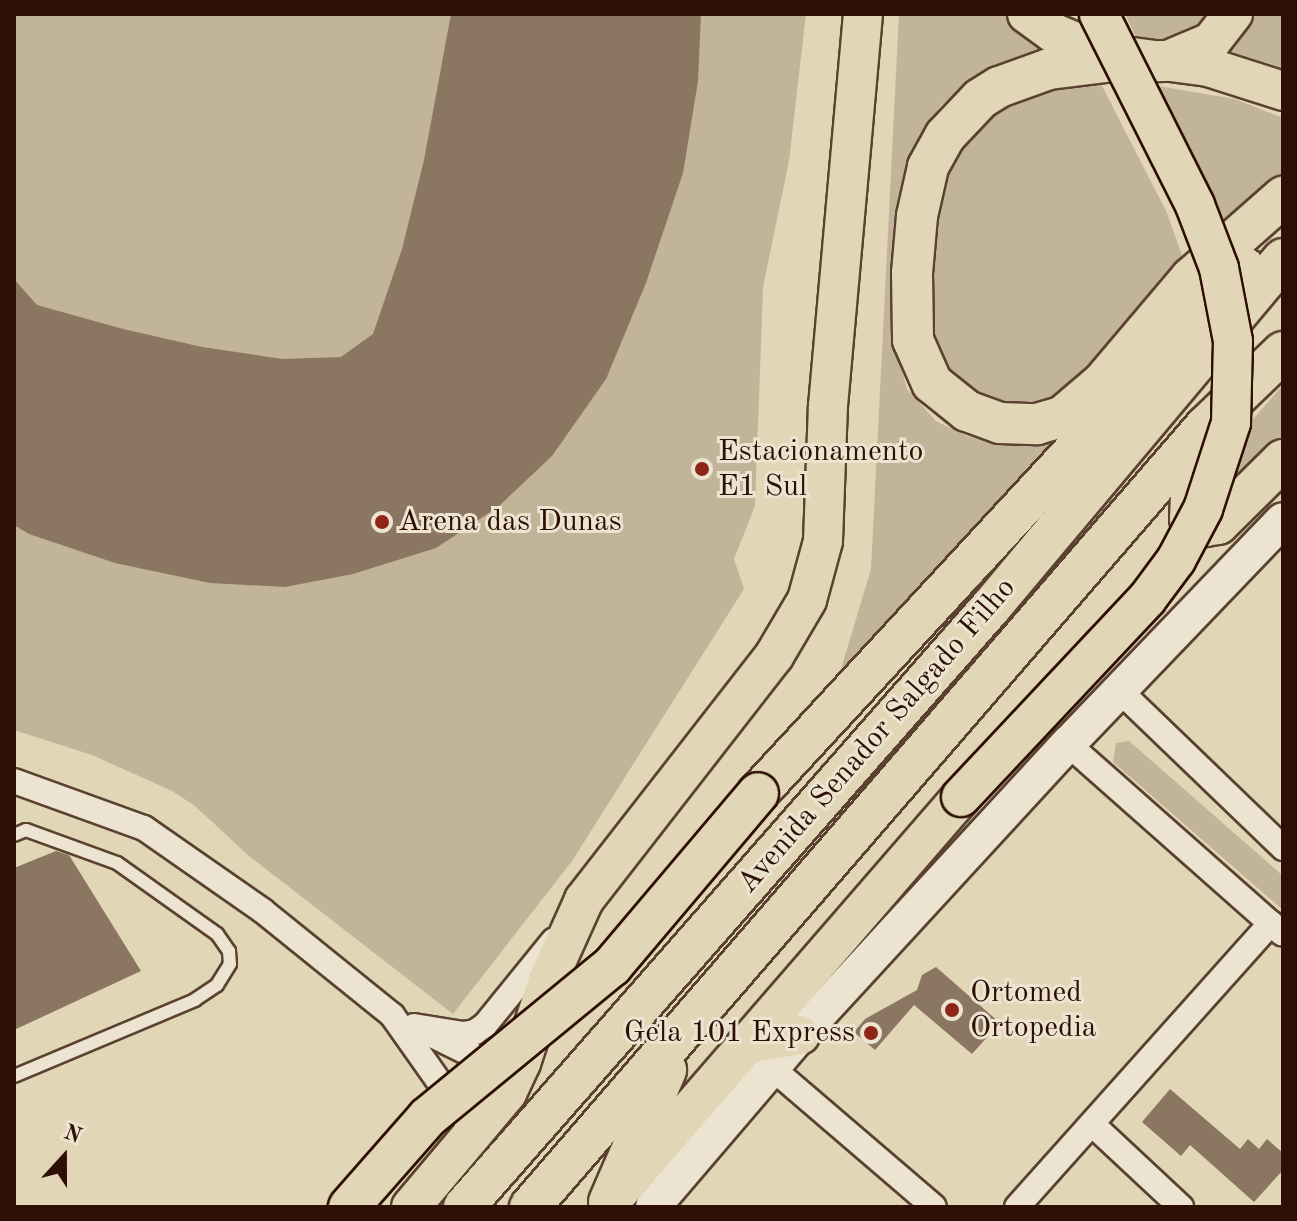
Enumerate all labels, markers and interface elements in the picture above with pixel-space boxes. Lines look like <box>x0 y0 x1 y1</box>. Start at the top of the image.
place label: Estacionamento E1 Sul <box>718 434 923 504</box>
marker: Estacionamento E1 Sul <box>693 460 711 478</box>
place label: Arena das Dunas <box>398 504 622 540</box>
marker: Arena das Dunas <box>373 513 391 531</box>
street label: Avenida Senador Salgado Filho <box>730 571 1024 901</box>
place label: Ortomed Ortopedia <box>970 975 1097 1046</box>
marker: Ortomed Ortopedia <box>941 999 963 1021</box>
place label: Gela 101 Express <box>624 1015 855 1051</box>
marker: Gela 101 Express <box>862 1024 880 1042</box>
north arrow <box>24 1117 104 1197</box>
text: N <box>61 1121 84 1148</box>

